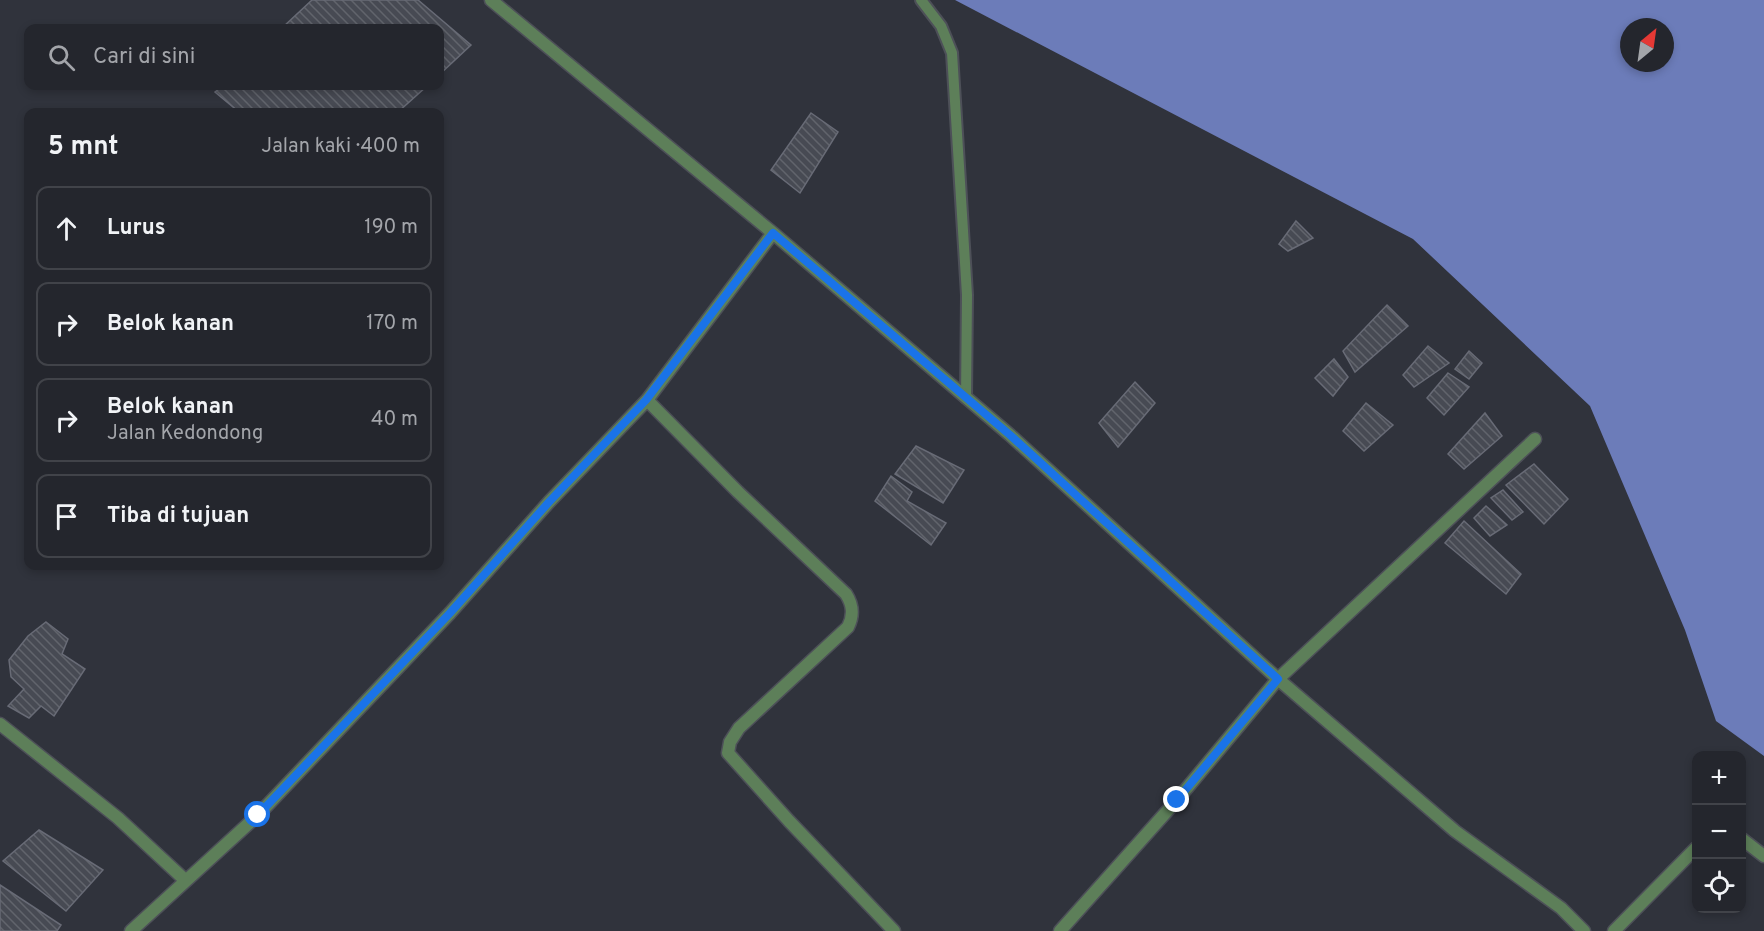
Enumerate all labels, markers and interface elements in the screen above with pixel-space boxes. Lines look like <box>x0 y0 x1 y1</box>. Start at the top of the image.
north arrow <box>1620 18 1674 72</box>
search box <box>24 24 444 90</box>
icon: search <box>45 41 78 74</box>
text: Cari di sini <box>93 44 195 71</box>
text: 5 mnt <box>48 131 119 164</box>
text: Jalan kaki · 400 m <box>261 134 420 160</box>
icon: ahead <box>50 212 83 245</box>
text: Lurus <box>107 215 166 242</box>
text: 190 m <box>364 215 418 241</box>
icon: right <box>50 308 83 341</box>
text: Belok kanan <box>107 311 234 338</box>
text: 170 m <box>366 311 418 337</box>
text: Belok kanan <box>107 394 234 421</box>
icon: right <box>50 404 83 437</box>
text: 40 m <box>371 407 418 433</box>
text: Jalan Kedondong <box>107 421 263 447</box>
icon: arrive <box>50 500 83 533</box>
text: Tiba di tujuan <box>107 503 249 530</box>
map controls <box>1692 751 1746 913</box>
button: + <box>1692 751 1746 805</box>
route end <box>1163 786 1189 812</box>
route start <box>244 801 270 827</box>
button: − <box>1692 805 1746 859</box>
button: locate <box>1692 859 1746 913</box>

